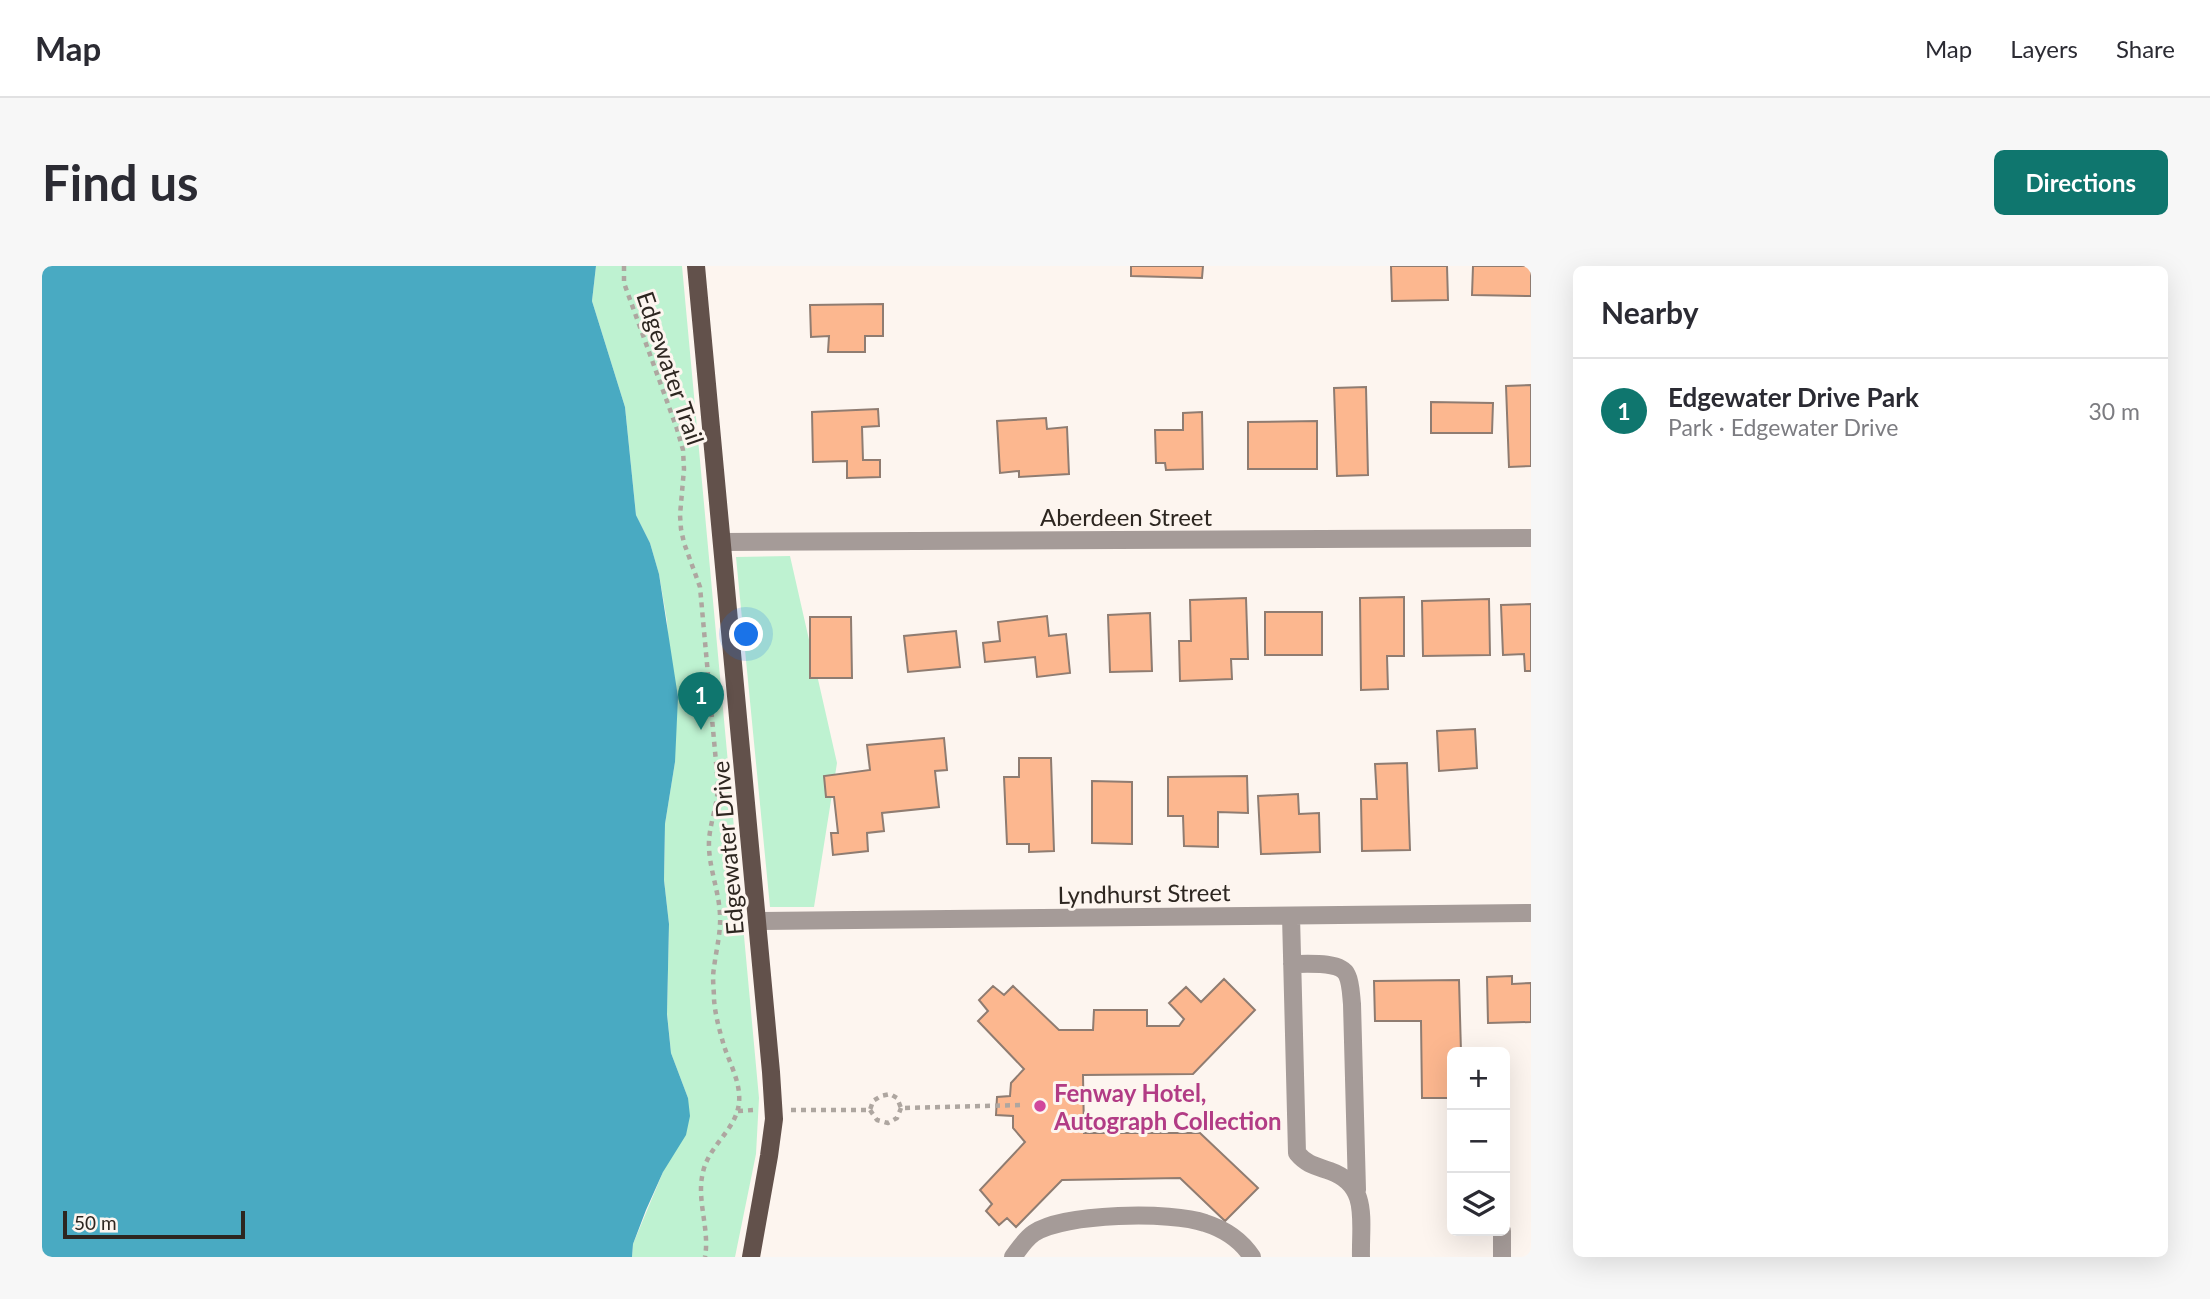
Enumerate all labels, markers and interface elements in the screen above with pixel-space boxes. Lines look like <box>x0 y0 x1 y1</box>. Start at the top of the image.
text: Map <box>35 28 101 68</box>
text: Map <box>1925 34 1972 63</box>
text: Layers <box>2010 34 2078 63</box>
text: Share <box>2116 34 2175 63</box>
button: Directions <box>1994 150 2168 215</box>
text: Find us <box>42 153 199 211</box>
street label: Edgewater Trail <box>631 287 711 449</box>
text: Nearby <box>1601 294 1699 330</box>
text: Edgewater Drive Park <box>1668 381 1919 413</box>
text: 1 <box>1617 397 1631 425</box>
text: 30 m <box>2089 397 2140 425</box>
text: Park · Edgewater Drive <box>1668 413 1898 441</box>
street label: Aberdeen Street <box>1040 502 1212 531</box>
your location <box>729 617 763 651</box>
pin: 1 <box>678 672 724 730</box>
street label: Edgewater Drive <box>705 760 749 936</box>
street label: Lyndhurst Street <box>1057 877 1231 909</box>
map controls <box>1447 1047 1510 1236</box>
button: + <box>1447 1047 1510 1110</box>
place label: Fenway Hotel, Autograph Collection <box>1053 1078 1282 1135</box>
marker: Fenway Hotel, Autograph Collection <box>1032 1098 1048 1114</box>
button: − <box>1447 1110 1510 1173</box>
button: layers <box>1447 1173 1510 1236</box>
scale bar <box>63 1208 245 1240</box>
text: 50 m <box>74 1211 117 1234</box>

